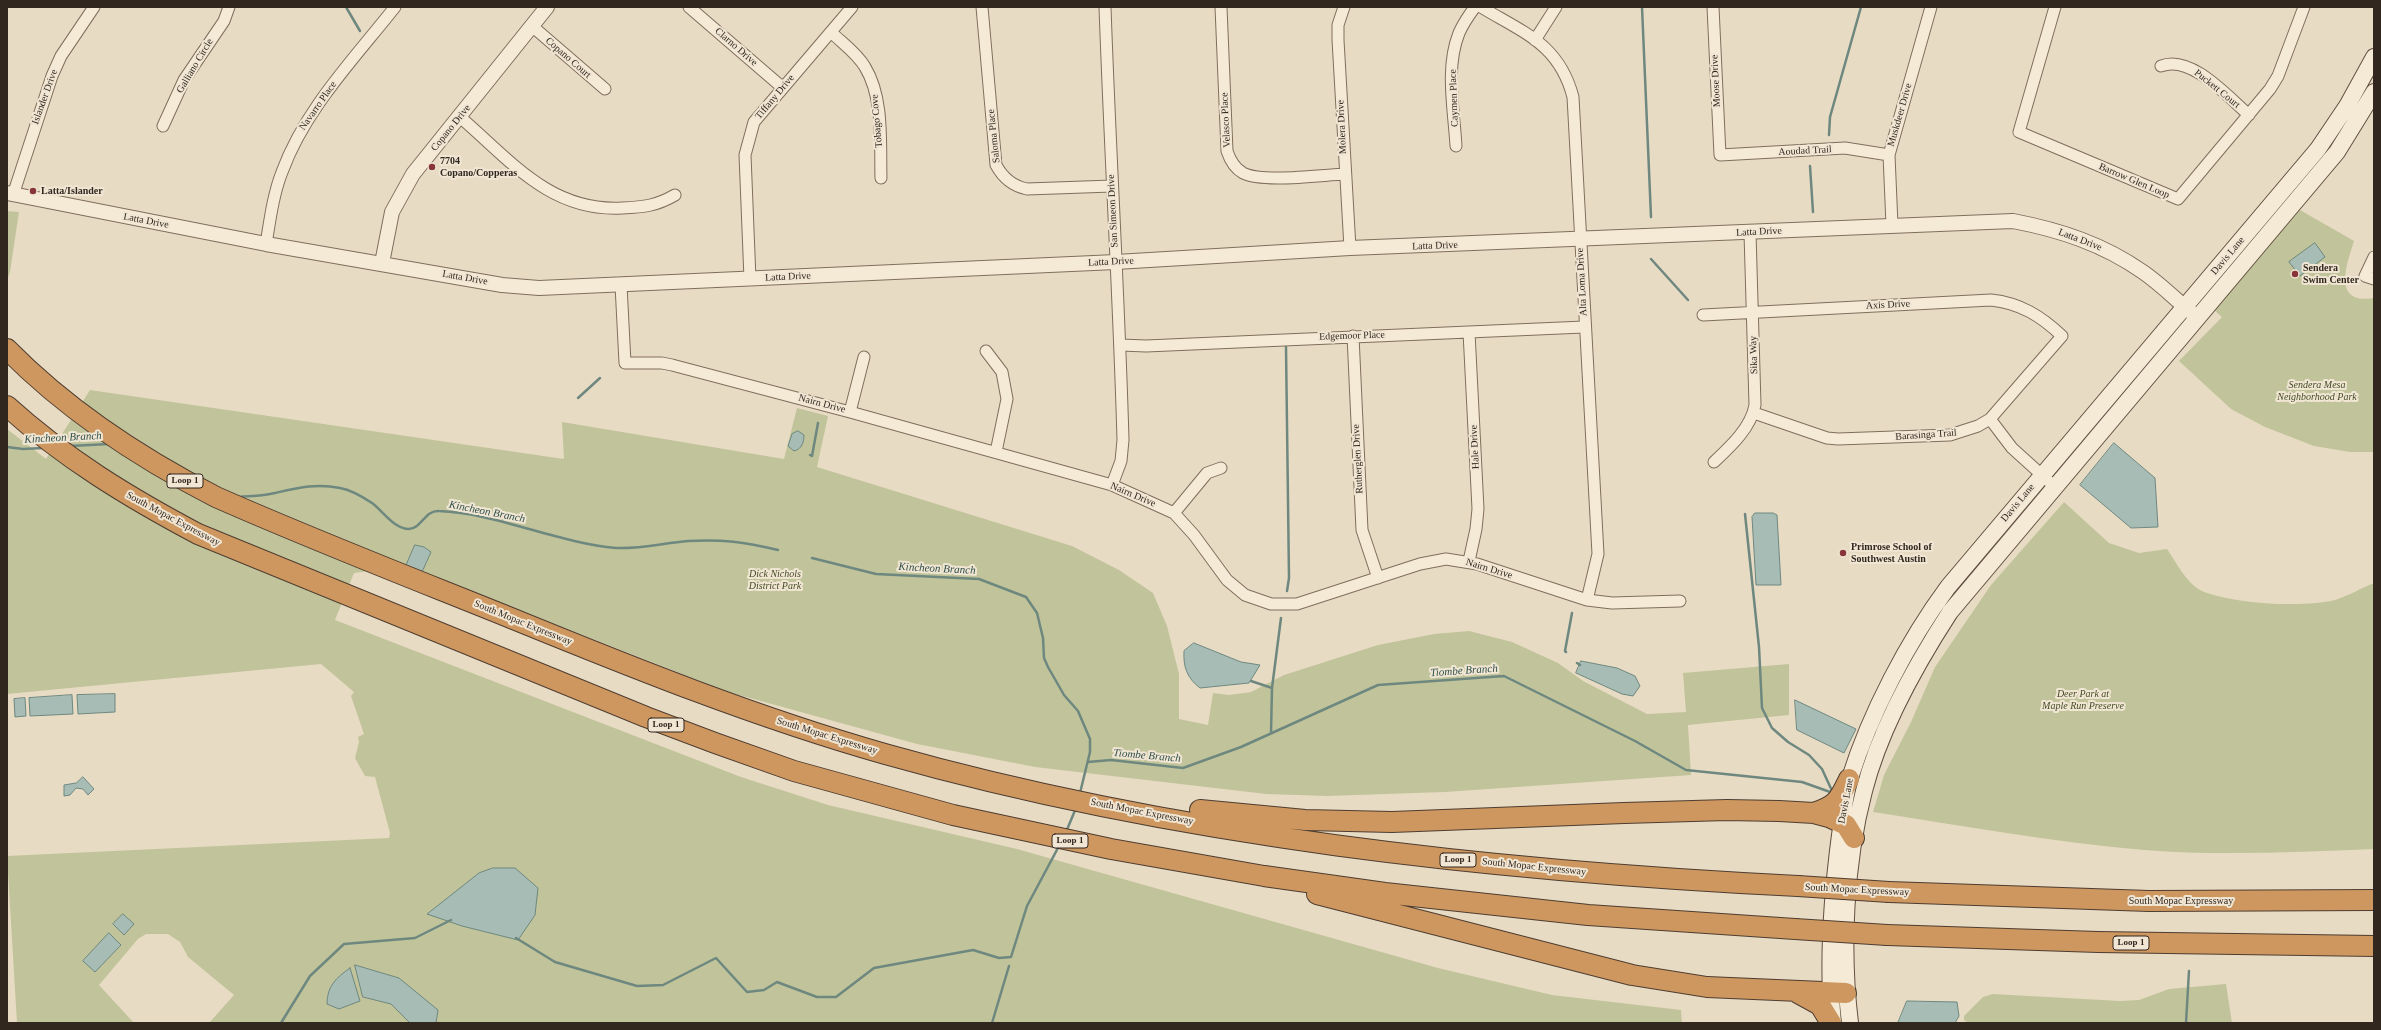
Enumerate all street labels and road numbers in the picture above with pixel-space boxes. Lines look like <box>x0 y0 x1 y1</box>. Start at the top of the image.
street label: Clarno Drive <box>712 25 760 69</box>
street label: Copano Court <box>543 35 593 81</box>
street label: Galliano Circle <box>174 37 216 95</box>
street label: Moose Drive <box>1709 54 1723 108</box>
street label: Puckett Court <box>2192 67 2242 111</box>
street label: Islander Drive <box>30 68 60 126</box>
street label: Caymen Place <box>1447 69 1461 127</box>
street label: Tiffany Drive <box>753 72 797 122</box>
street label: Navarro Place <box>297 79 339 133</box>
street label: Muskdeer Drive <box>1885 82 1915 148</box>
street label: Velasco Place <box>1219 92 1233 148</box>
street label: Tobago Cove <box>869 94 885 148</box>
street label: Molera Drive <box>1335 100 1349 154</box>
street label: Copano Drive <box>429 102 473 154</box>
street label: Saloma Place <box>985 108 1003 164</box>
street label: Aoudad Trail <box>1778 144 1832 158</box>
street label: Barrow Glen Loop <box>2097 161 2171 201</box>
street label: San Simeon Drive <box>1105 174 1121 248</box>
street label: Latta Drive <box>122 211 170 231</box>
street label: Latta Drive <box>1736 225 1782 239</box>
street label: Latta Drive <box>2056 226 2104 254</box>
street label: Davis Lane <box>2209 235 2247 277</box>
street label: Latta Drive <box>1412 239 1458 253</box>
street label: Alta Loma Drive <box>1574 248 1590 316</box>
street label: Latta Drive <box>1088 255 1134 269</box>
street label: Latta Drive <box>441 268 489 288</box>
street label: Latta Drive <box>765 270 811 284</box>
street label: Axis Drive <box>1866 298 1910 312</box>
street label: Edgemoor Place <box>1319 329 1385 343</box>
street label: Sika Way <box>1747 336 1761 374</box>
street label: Nairn Drive <box>797 392 847 416</box>
street label: Rutherglen Drive <box>1350 424 1366 494</box>
street label: Hale Drive <box>1468 425 1482 469</box>
street label: Barasinga Trail <box>1895 427 1957 443</box>
road number: Loop 1 <box>167 474 203 488</box>
street label: Nairn Drive <box>1109 480 1157 510</box>
street label: Davis Lane <box>1999 482 2037 524</box>
street label: South Mopac Expressway <box>124 489 222 549</box>
street label: Nairn Drive <box>1464 556 1514 582</box>
street label: South Mopac Expressway <box>472 598 574 648</box>
street label: South Mopac Expressway <box>775 715 879 757</box>
road number: Loop 1 <box>648 718 684 732</box>
street label: Davis Lane <box>1836 777 1856 825</box>
street label: South Mopac Expressway <box>1090 796 1194 828</box>
road number: Loop 1 <box>1052 834 1088 848</box>
road number: Loop 1 <box>1440 853 1476 867</box>
street label: South Mopac Expressway <box>1481 856 1587 878</box>
street label: South Mopac Expressway <box>1805 881 1909 899</box>
street label: South Mopac Expressway <box>2129 895 2233 907</box>
road number: Loop 1 <box>2113 936 2149 950</box>

